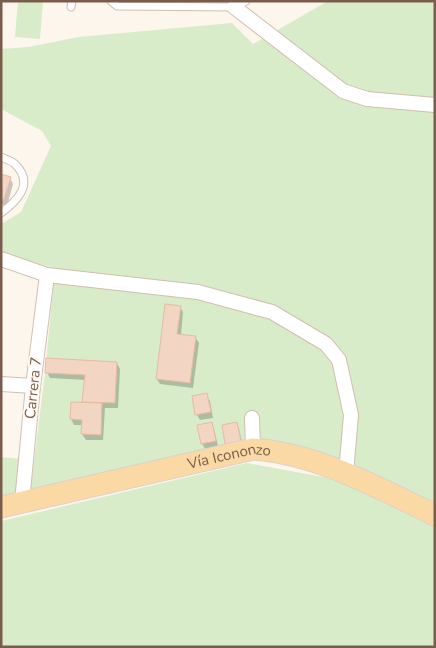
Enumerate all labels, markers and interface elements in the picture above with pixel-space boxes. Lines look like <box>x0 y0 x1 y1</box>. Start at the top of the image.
street label: Carrera 7 <box>20 356 46 420</box>
street label: Vía Icononzo <box>184 439 272 474</box>

